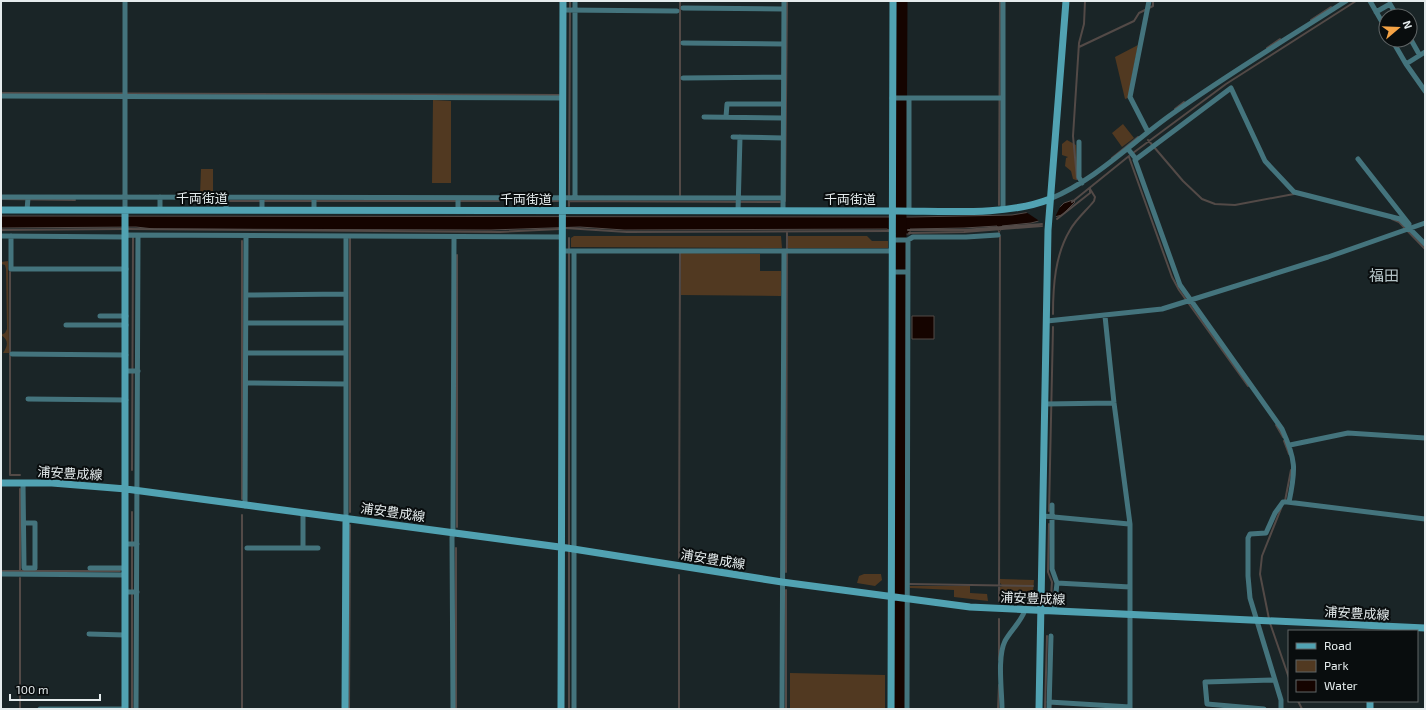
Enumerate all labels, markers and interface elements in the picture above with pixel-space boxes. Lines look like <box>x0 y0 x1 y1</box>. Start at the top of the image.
north arrow <box>1378 8 1418 48</box>
text: N <box>1400 19 1415 31</box>
street label: 千両街道 <box>176 190 228 206</box>
street label: 千両街道 <box>500 191 552 207</box>
street label: 千両街道 <box>824 191 876 207</box>
district label: 福田 <box>1369 266 1399 284</box>
street label: 浦安豊成線 <box>37 463 103 483</box>
street label: 浦安豊成線 <box>360 500 426 524</box>
street label: 浦安豊成線 <box>680 546 746 572</box>
street label: 浦安豊成線 <box>1000 589 1066 607</box>
street label: 浦安豊成線 <box>1324 603 1390 623</box>
legend <box>1288 630 1418 702</box>
text: Road <box>1324 638 1352 652</box>
text: Park <box>1324 658 1349 672</box>
scale bar <box>10 676 100 702</box>
text: Water <box>1324 678 1358 692</box>
text: 100 m <box>16 682 48 696</box>

